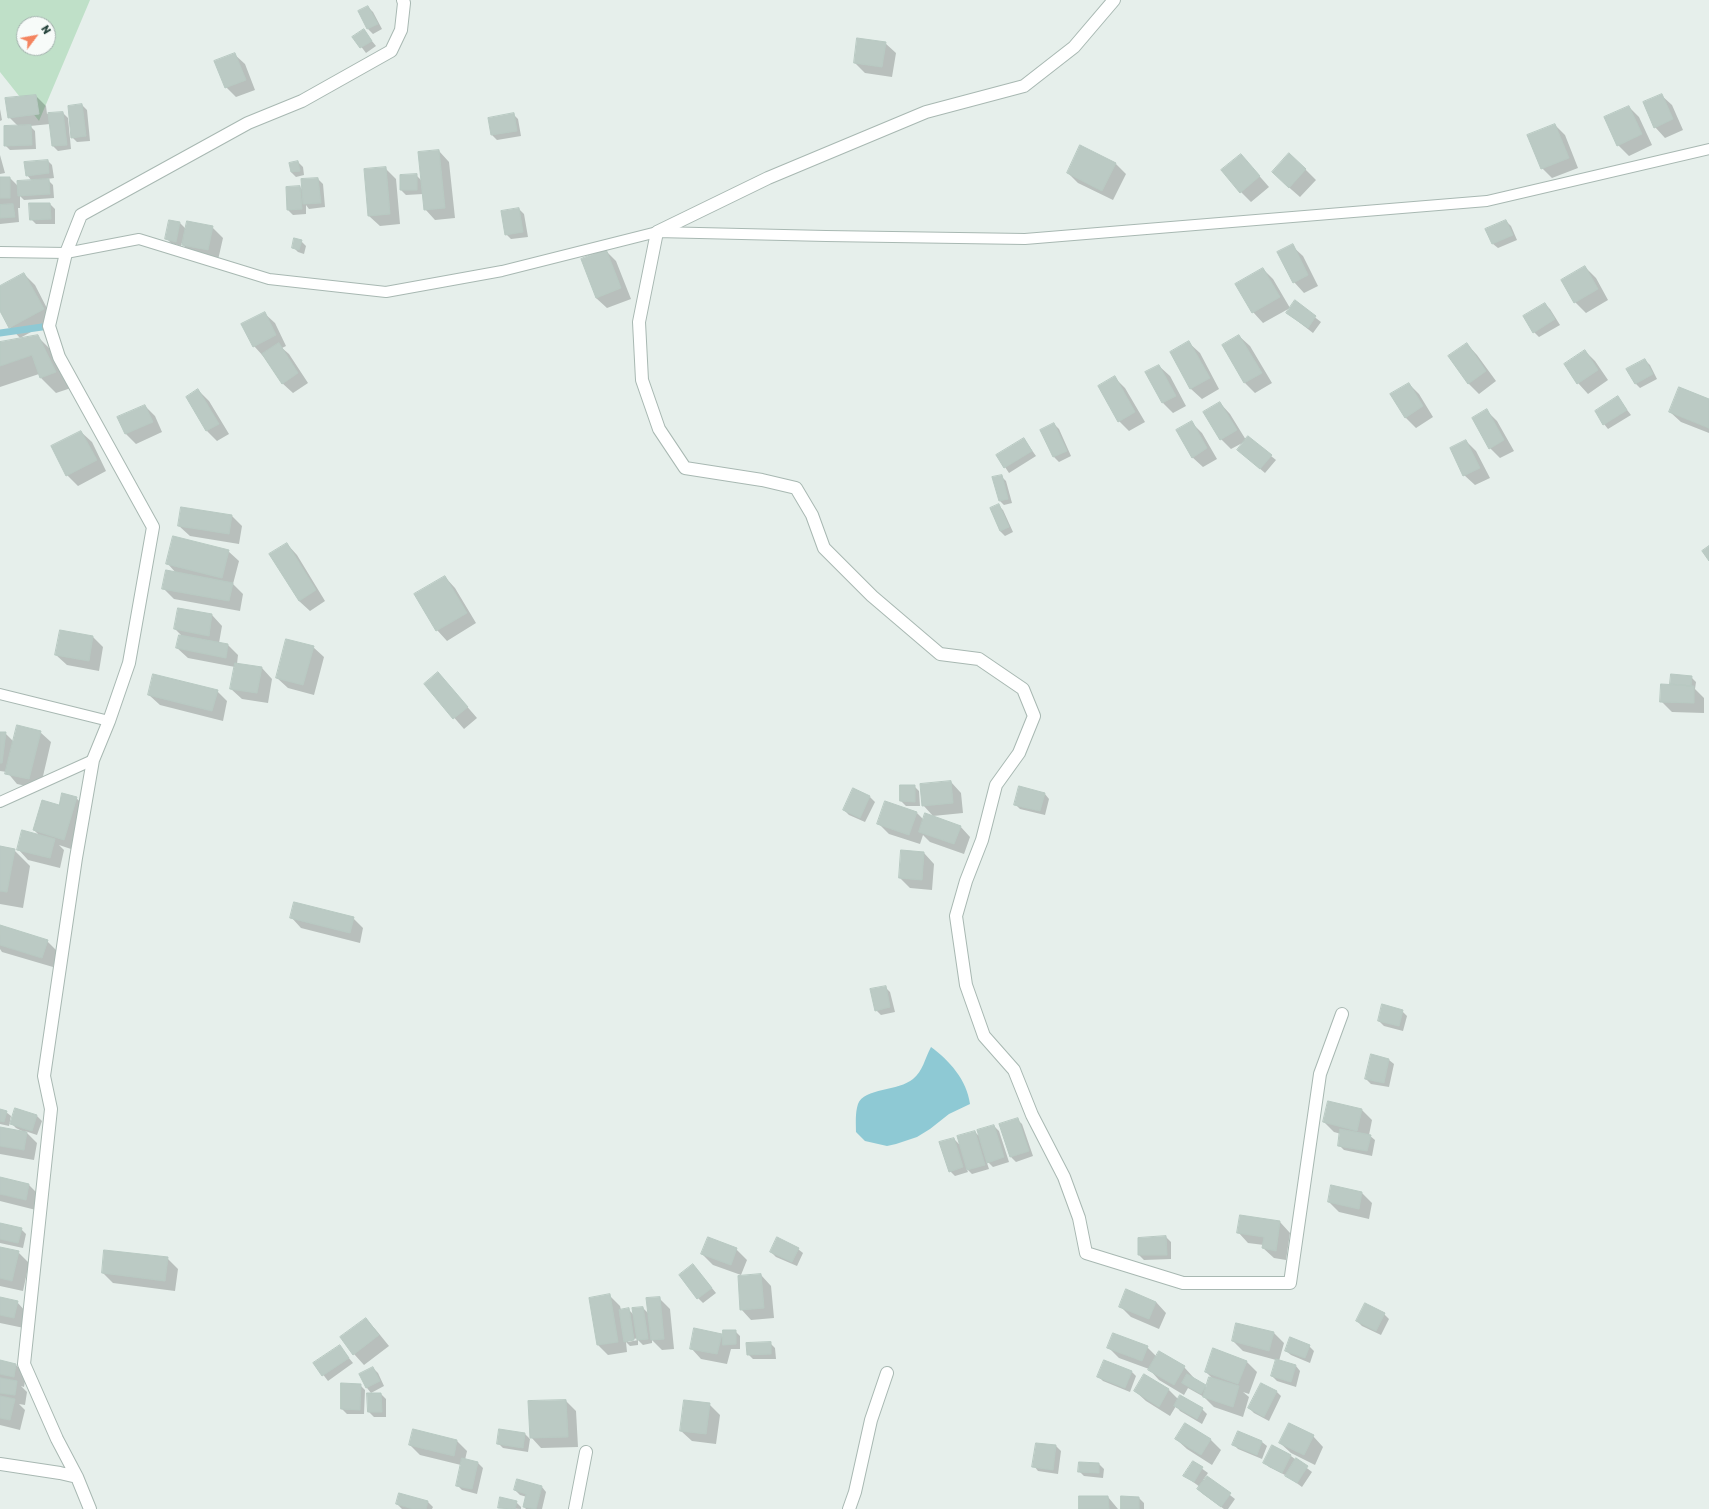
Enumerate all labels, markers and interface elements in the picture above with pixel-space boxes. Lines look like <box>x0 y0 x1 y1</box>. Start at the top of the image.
north arrow <box>16 16 56 56</box>
text: N <box>38 23 53 37</box>

